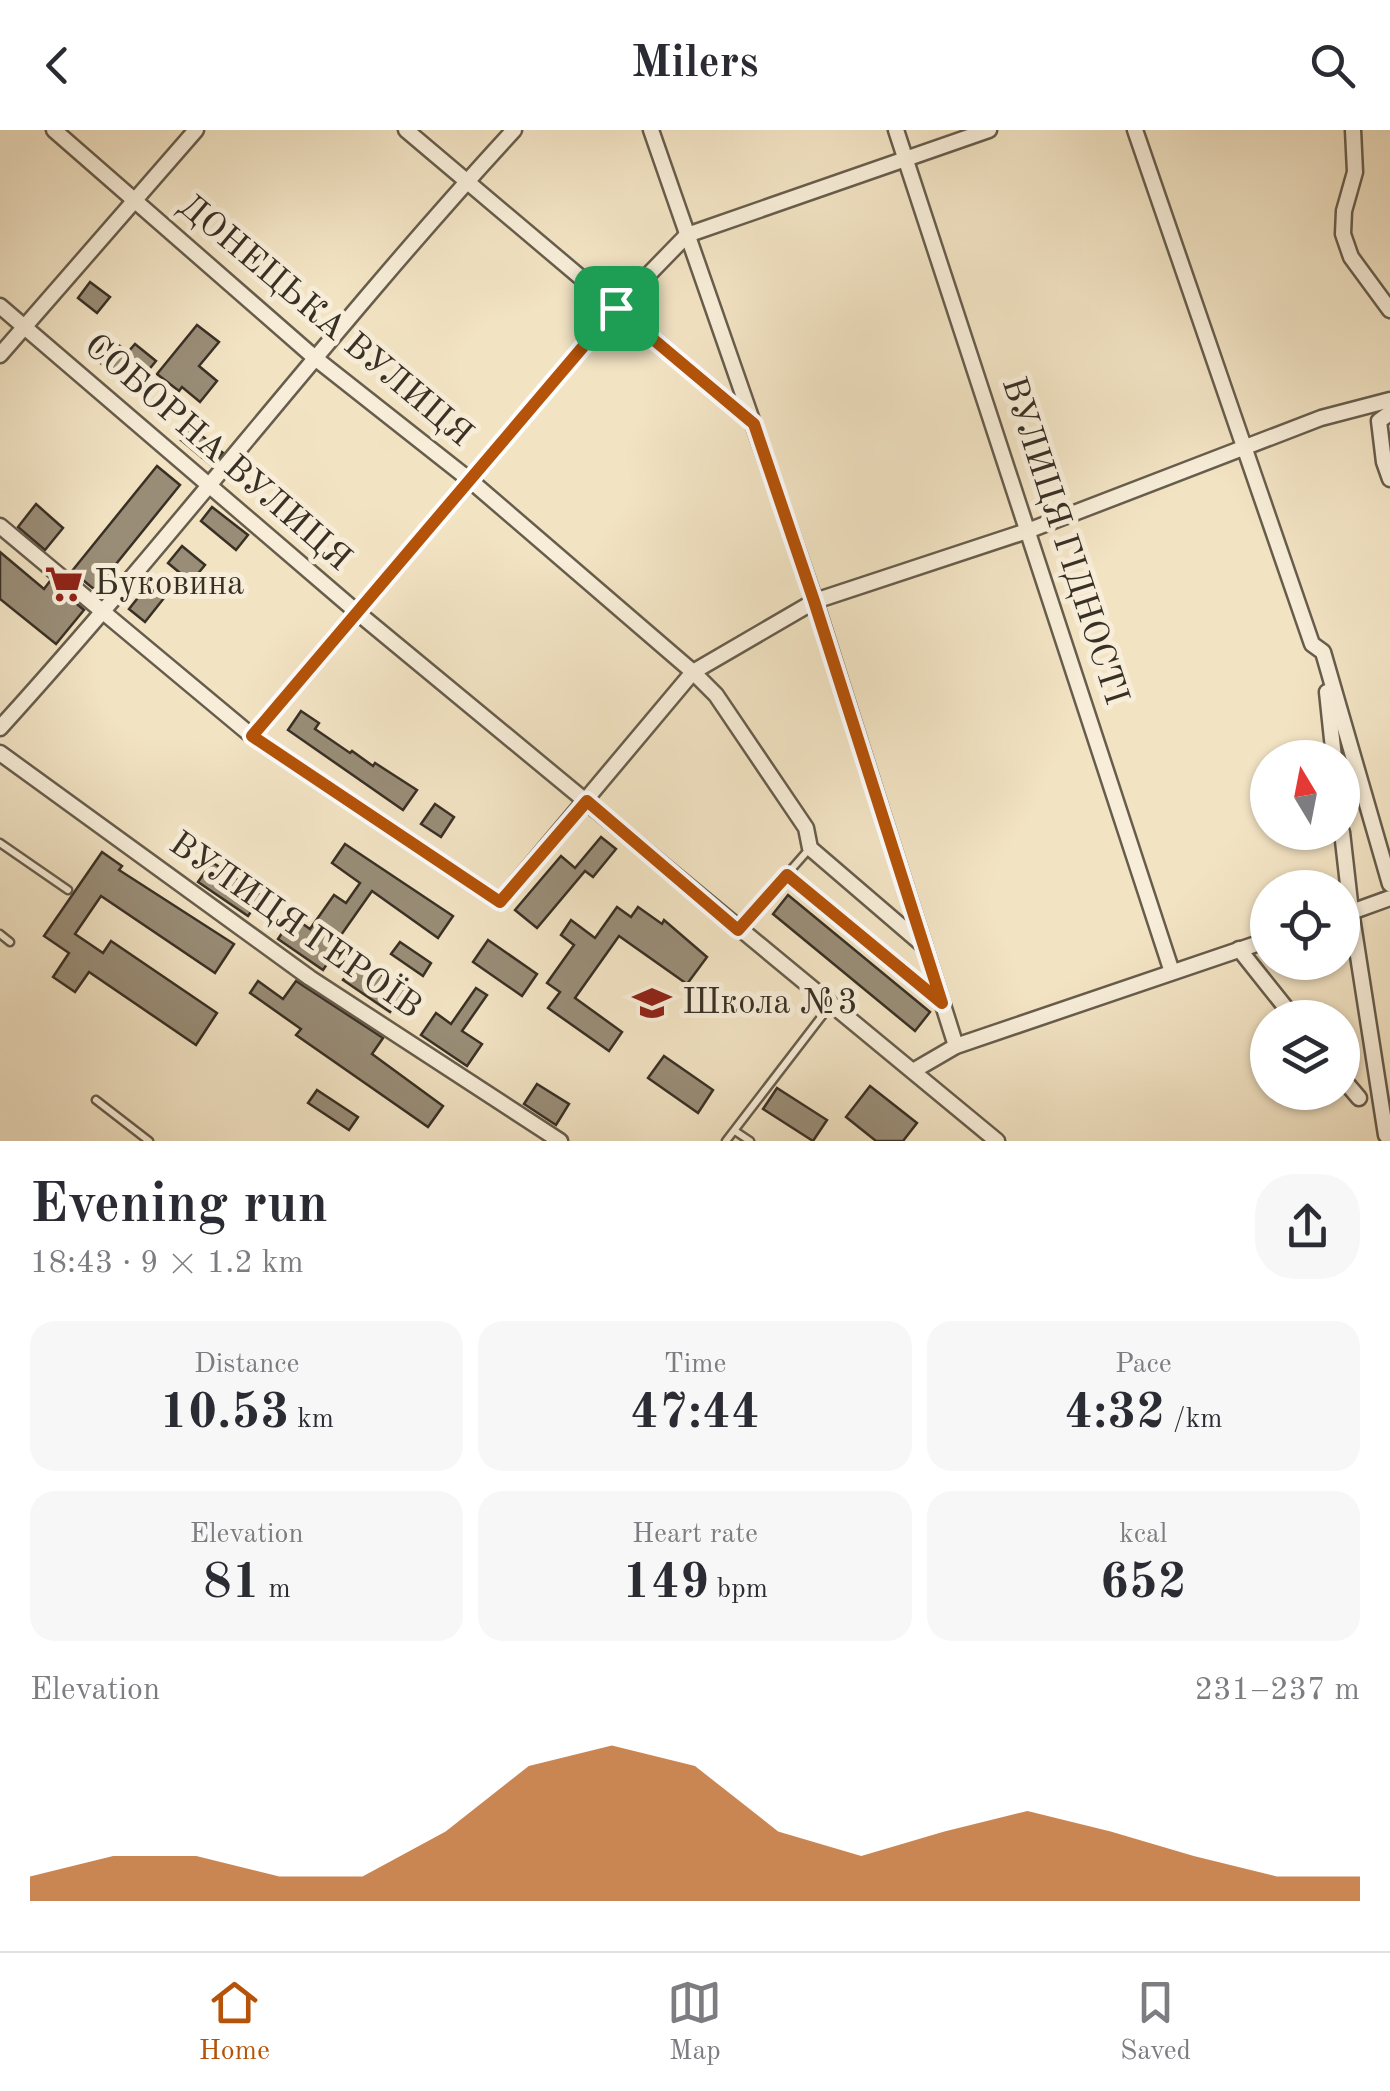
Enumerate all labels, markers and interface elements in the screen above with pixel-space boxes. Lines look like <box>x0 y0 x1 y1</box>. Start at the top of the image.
icon: back <box>30 38 85 93</box>
icon: search <box>1305 38 1360 93</box>
text: Milers <box>631 42 759 87</box>
street label: ДОНЕЦЬКА ВУЛИЦЯ <box>172 188 478 454</box>
pin <box>574 266 659 351</box>
icon: arrive <box>589 281 644 336</box>
street label: СОБОРНА ВУЛИЦЯ <box>77 328 357 578</box>
street label: ВУЛИЦЯ ГІДНОСТІ <box>995 373 1133 709</box>
supermarket icon: Буковина <box>43 563 85 605</box>
place label: Буковина <box>94 567 244 602</box>
north arrow <box>1250 740 1360 850</box>
map controls <box>1250 740 1360 1110</box>
street label: ВУЛИЦЯ ГЕРОЇВ <box>163 821 431 1026</box>
button: locate <box>1250 870 1360 980</box>
school or university icon: Школа №3 <box>631 982 673 1024</box>
place label: Школа №3 <box>682 986 858 1021</box>
button: layers <box>1250 1000 1360 1110</box>
button: share <box>1255 1174 1360 1279</box>
text: Evening run <box>30 1179 328 1234</box>
text: 18:43 · 9 × 1.2 km <box>30 1248 304 1280</box>
text: Distance <box>194 1351 299 1379</box>
text: Time <box>664 1351 726 1379</box>
text: Pace <box>1115 1351 1172 1379</box>
text: 10.53 <box>159 1389 289 1439</box>
text: 47:44 <box>630 1389 760 1439</box>
text: 4:32 <box>1064 1389 1165 1439</box>
text: km <box>289 1406 334 1434</box>
text: /km <box>1165 1406 1222 1434</box>
text: Elevation <box>190 1521 304 1549</box>
text: Heart rate <box>632 1521 758 1549</box>
text: kcal <box>1119 1521 1167 1549</box>
text: 81 <box>203 1559 261 1609</box>
text: 149 <box>622 1559 709 1609</box>
text: 652 <box>1100 1559 1187 1609</box>
text: m <box>261 1576 291 1604</box>
text: bpm <box>709 1576 768 1604</box>
text: Elevation <box>30 1675 160 1707</box>
text: 231–237 m <box>1194 1675 1360 1707</box>
tab: Home <box>199 1975 270 2070</box>
tab: Map <box>667 1975 722 2070</box>
tab: Saved <box>1120 1975 1191 2070</box>

